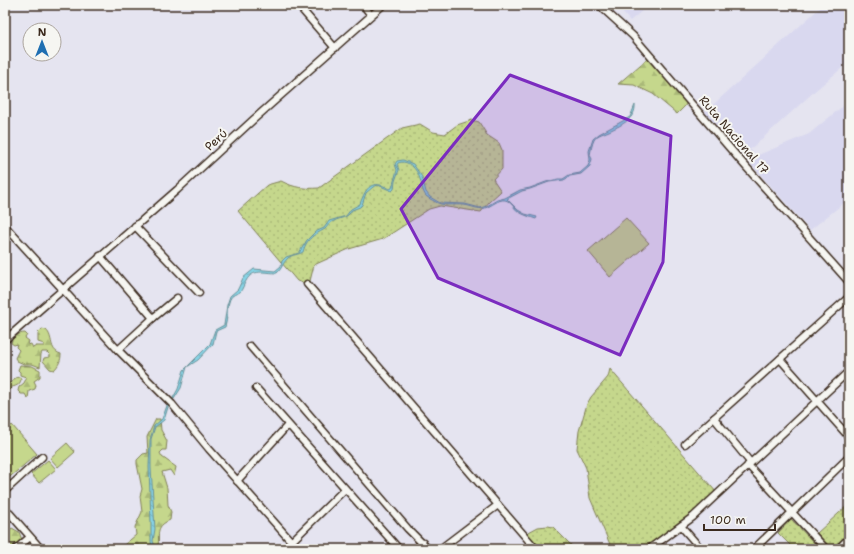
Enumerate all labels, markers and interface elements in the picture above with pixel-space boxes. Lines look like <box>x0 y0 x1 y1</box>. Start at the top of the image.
north arrow <box>22 22 62 62</box>
text: N <box>38 25 47 40</box>
street label: Ruta Nacional 17 <box>695 92 773 178</box>
street label: Perú <box>201 125 231 154</box>
scale bar <box>704 506 775 532</box>
text: 100 m <box>710 512 746 528</box>

